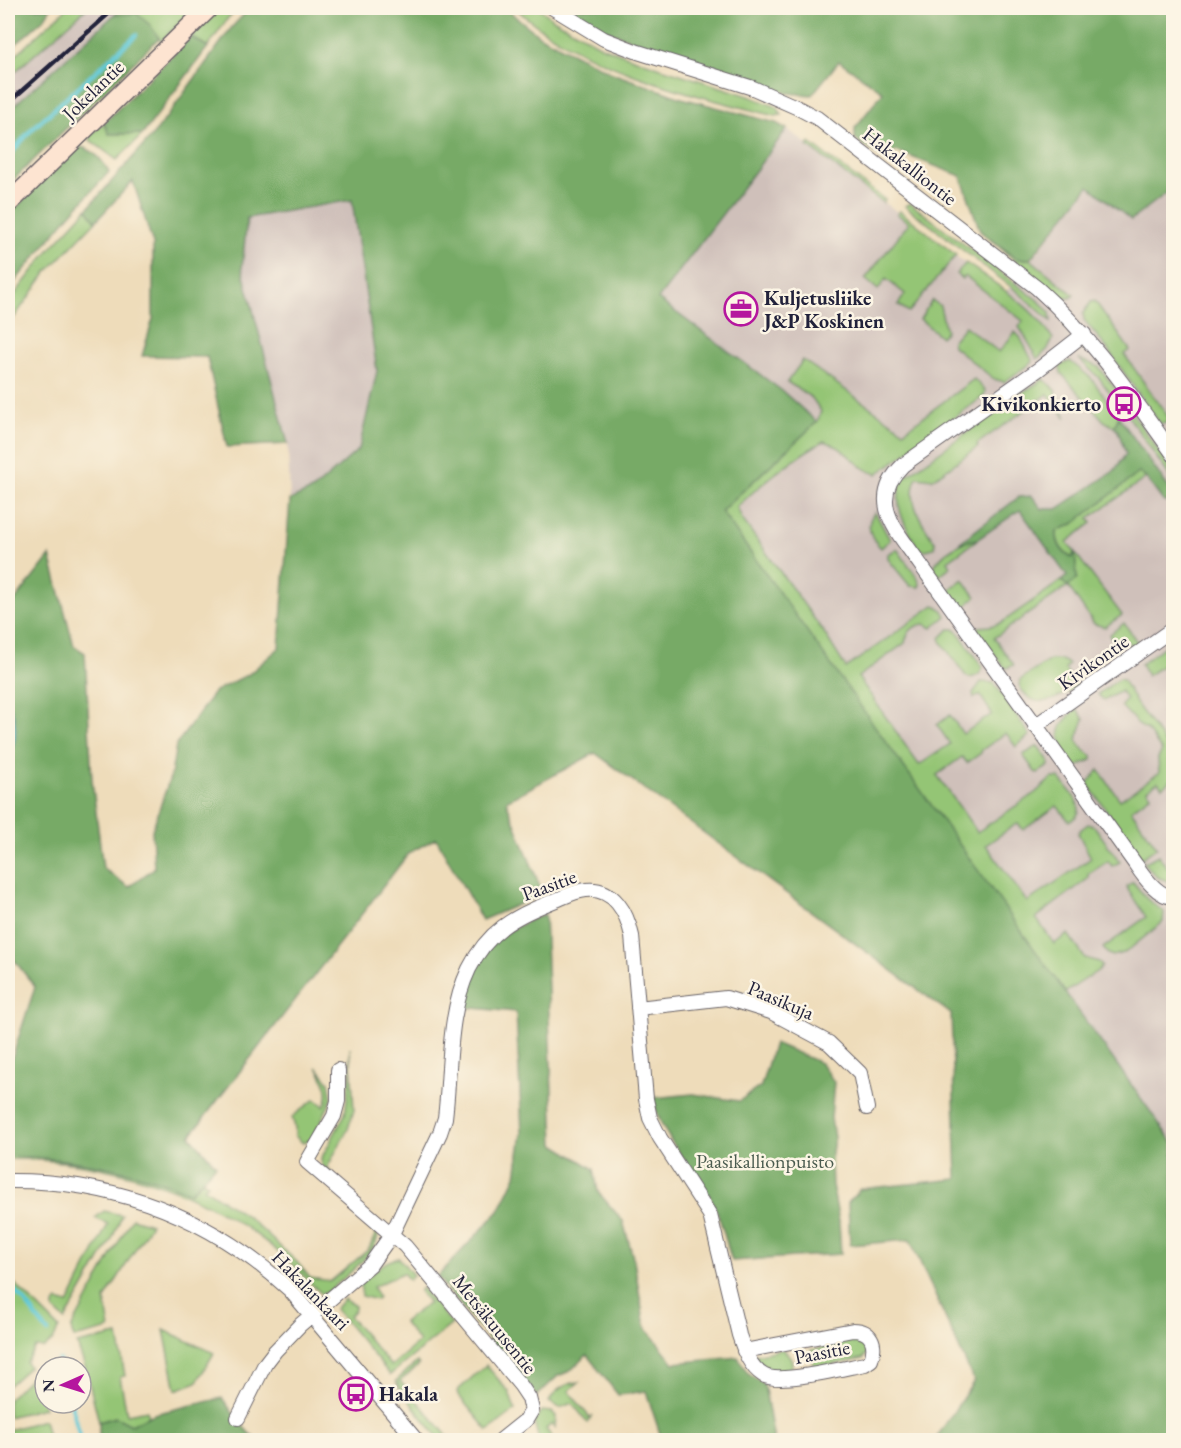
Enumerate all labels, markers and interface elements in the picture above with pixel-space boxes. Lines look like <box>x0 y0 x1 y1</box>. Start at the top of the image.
street label: Jokelantie <box>55 54 129 127</box>
street label: Hakakalliontie <box>858 121 963 211</box>
place label: Kuljetusliike J&P Koskinen <box>762 285 884 334</box>
office icon: Kuljetusliike J&P Koskinen <box>723 291 759 327</box>
bus stop icon: Kivikonkierto <box>1106 386 1142 422</box>
place label: Kivikonkierto <box>981 391 1101 417</box>
street label: Kivikontie <box>1052 628 1134 696</box>
street label: Paasitie <box>518 863 580 907</box>
street label: Paasikuja <box>744 974 818 1026</box>
park label: Paasikallionpuisto <box>696 1148 834 1174</box>
street label: Hakalankaari <box>266 1244 356 1336</box>
street label: Metsäkuusentie <box>447 1269 543 1379</box>
street label: Paasitie <box>792 1334 852 1370</box>
north arrow <box>33 1355 93 1415</box>
bus stop icon: Hakala <box>338 1376 374 1412</box>
text: N <box>38 1379 59 1393</box>
place label: Hakala <box>379 1381 438 1407</box>

